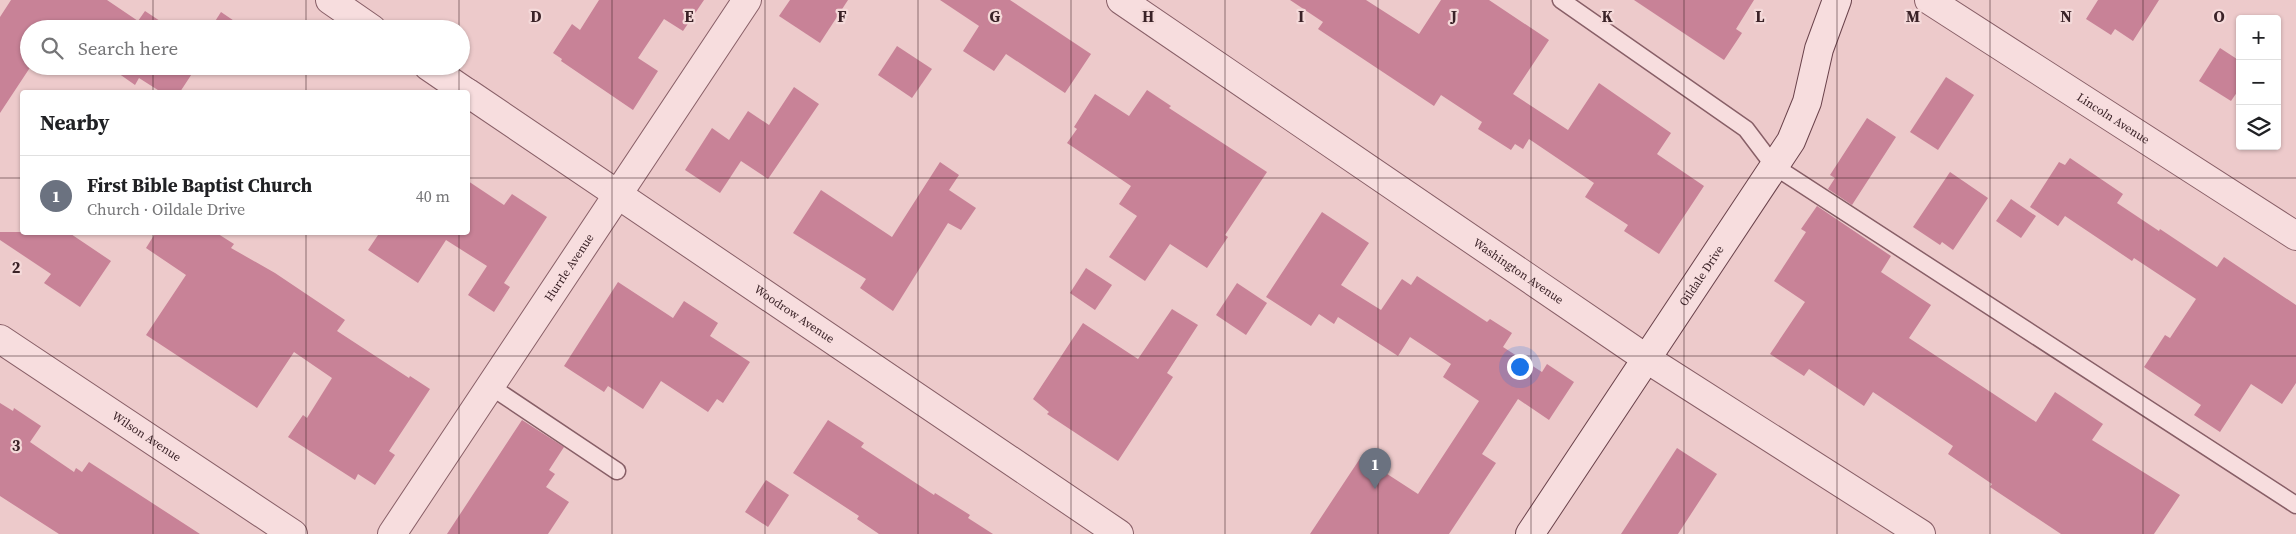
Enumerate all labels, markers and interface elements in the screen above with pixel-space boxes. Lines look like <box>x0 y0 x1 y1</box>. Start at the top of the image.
text: D <box>530 5 542 27</box>
text: E <box>684 5 694 27</box>
text: F <box>837 5 847 27</box>
text: G <box>990 5 1001 27</box>
text: H <box>1142 5 1154 27</box>
text: I <box>1298 5 1304 27</box>
text: J <box>1450 5 1457 27</box>
text: K <box>1601 5 1613 27</box>
text: L <box>1755 5 1765 27</box>
text: M <box>1906 5 1920 27</box>
text: N <box>2060 5 2072 27</box>
text: O <box>2213 5 2225 27</box>
map controls <box>2236 15 2281 150</box>
button: + <box>2236 15 2281 60</box>
search box <box>20 20 470 75</box>
icon: search <box>38 34 66 62</box>
text: Search here <box>78 35 178 61</box>
button: − <box>2236 60 2281 105</box>
street label: Lincoln Avenue <box>2074 89 2153 148</box>
button: layers <box>2236 105 2281 150</box>
text: Nearby <box>40 108 110 137</box>
text: First Bible Baptist Church <box>87 172 312 198</box>
text: 1 <box>52 185 60 207</box>
text: 40 m <box>416 185 450 207</box>
text: Church · Oildale Drive <box>87 198 245 220</box>
street label: Hurrle Avenue <box>541 231 597 304</box>
street label: Washington Avenue <box>1470 235 1567 308</box>
street label: Oildale Drive <box>1676 242 1728 309</box>
text: 2 <box>12 256 21 278</box>
street label: Woodrow Avenue <box>751 281 837 347</box>
your location <box>1507 354 1533 380</box>
street label: Wilson Avenue <box>109 408 184 465</box>
text: 3 <box>12 434 21 456</box>
pin: 1 <box>1359 448 1391 489</box>

